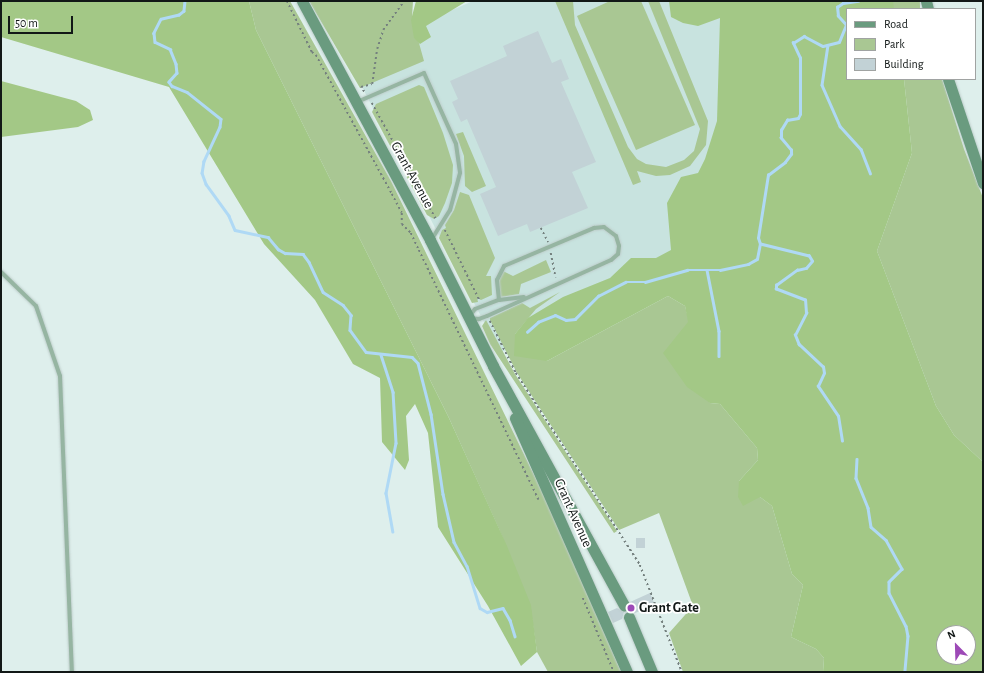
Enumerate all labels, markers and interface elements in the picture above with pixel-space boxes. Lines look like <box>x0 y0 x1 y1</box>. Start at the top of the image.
scale bar <box>10 8 75 34</box>
legend <box>846 8 976 80</box>
text: 50 m <box>15 17 38 29</box>
text: Road <box>884 18 908 30</box>
text: Park <box>884 38 905 50</box>
text: Building <box>884 58 924 70</box>
street label: Grant Avenue <box>387 139 437 211</box>
street label: Grant Avenue <box>550 476 596 550</box>
place label: Grant Gate <box>639 600 699 616</box>
marker: Grant Gate <box>626 603 636 613</box>
north arrow <box>936 625 976 665</box>
text: N <box>946 628 957 641</box>

